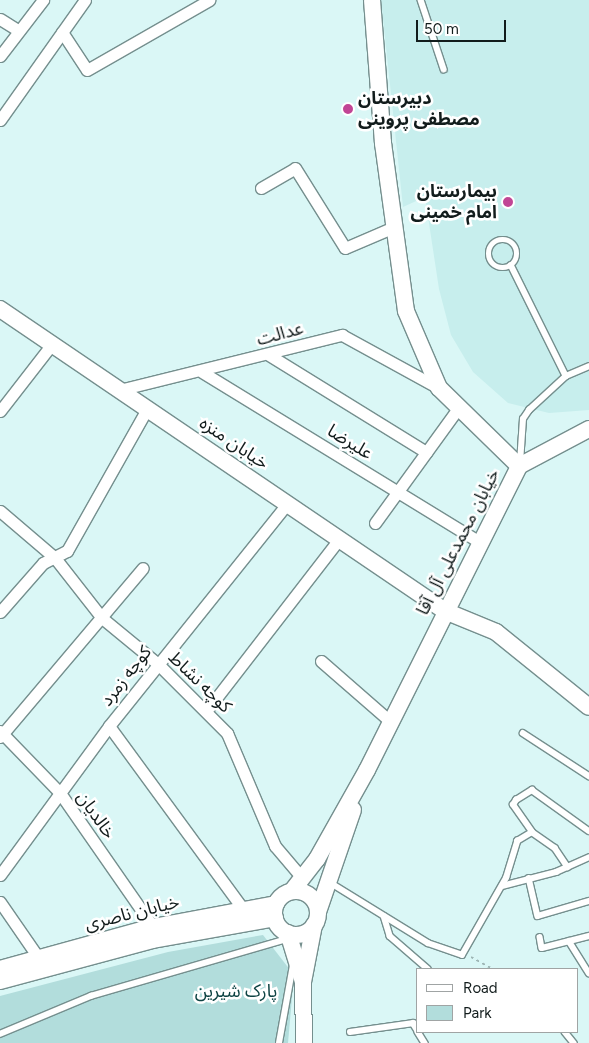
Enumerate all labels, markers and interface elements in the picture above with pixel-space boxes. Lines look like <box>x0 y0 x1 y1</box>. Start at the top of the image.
scale bar <box>419 10 509 42</box>
text: 50 m <box>424 20 459 38</box>
place label: دبیرستان مصطفی پروینی <box>358 88 480 130</box>
marker: دبیرستان مصطفی پروینی <box>342 103 354 115</box>
place label: بیمارستان امام خمینی <box>411 181 497 223</box>
marker: بیمارستان امام خمینی <box>501 195 515 209</box>
street label: عدالت <box>254 317 306 351</box>
street label: خیابان منزه <box>195 412 273 474</box>
street label: علیرضا <box>323 420 377 464</box>
street label: خیابان محمدعلی آل آقا <box>412 465 504 619</box>
street label: کوچه زمرد <box>96 642 156 710</box>
street label: کوچه نشاط <box>164 647 236 717</box>
street label: خالدیان <box>72 787 120 843</box>
street label: خیابان ناصری <box>83 891 181 935</box>
legend <box>416 968 579 1033</box>
text: Road <box>463 979 498 997</box>
park label: پارک شیرین <box>195 980 277 1002</box>
text: Park <box>463 1004 492 1022</box>

